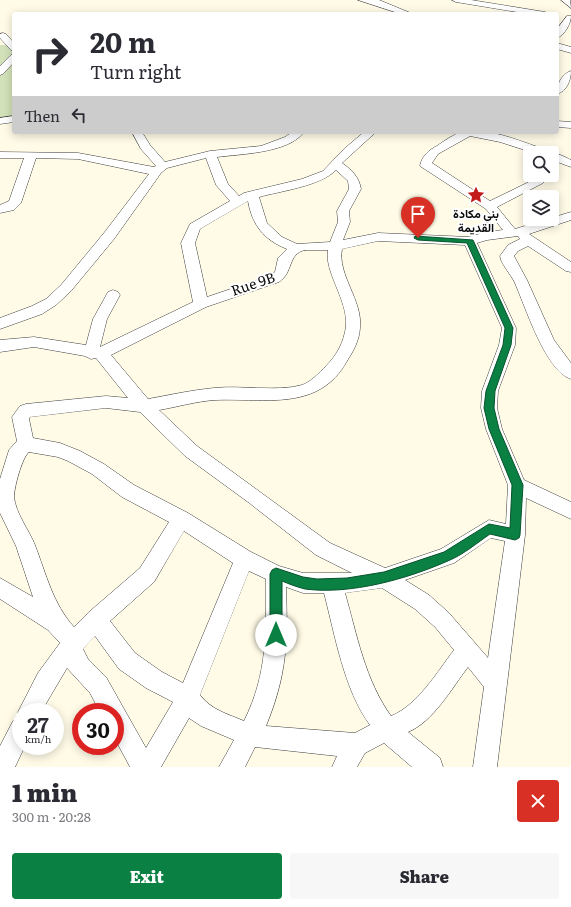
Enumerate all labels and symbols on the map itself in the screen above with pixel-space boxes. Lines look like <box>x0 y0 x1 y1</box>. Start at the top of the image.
place icon: بني مكادة القديمة <box>466 185 486 205</box>
pin <box>401 197 435 238</box>
place label: بني مكادة القديمة <box>453 204 499 236</box>
street label: Rue 9B <box>228 266 277 300</box>
position arrow <box>255 614 297 656</box>
speed limit sign: 30 <box>72 703 124 755</box>

